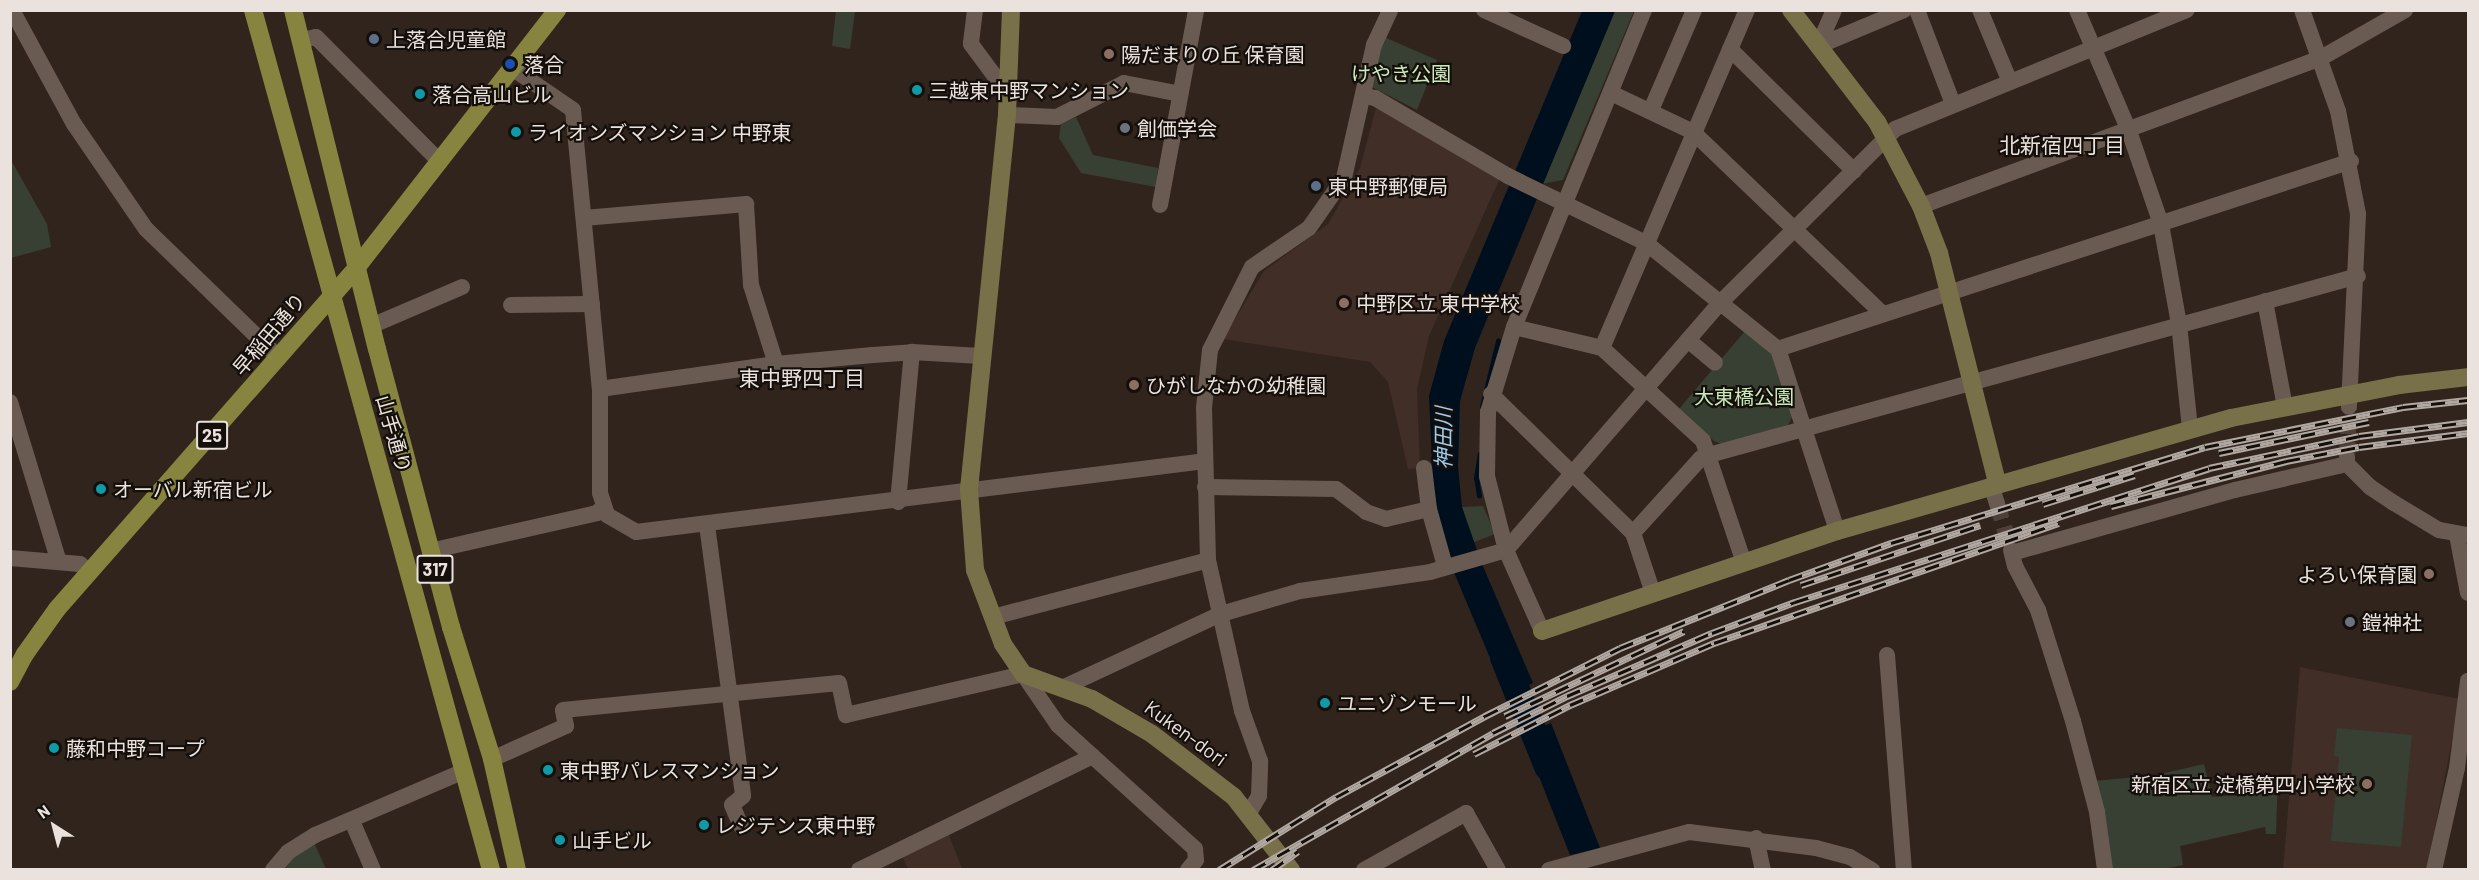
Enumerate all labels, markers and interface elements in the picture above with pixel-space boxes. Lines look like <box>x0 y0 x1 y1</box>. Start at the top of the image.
place label: 上落合児童館 <box>386 27 506 51</box>
marker: 上落合児童館 <box>367 32 381 46</box>
place label: 陽だまりの丘 保育園 <box>1121 42 1305 66</box>
marker: 陽だまりの丘 保育園 <box>1102 47 1116 61</box>
place label: 落合 <box>524 52 564 76</box>
marker: 落合 <box>501 55 519 73</box>
park label: けやき公園 <box>1351 61 1451 85</box>
place label: 三越東中野マンション <box>929 78 1129 102</box>
place label: 落合高山ビル <box>432 82 552 106</box>
marker: 三越東中野マンション <box>910 83 924 97</box>
marker: 落合高山ビル <box>413 87 427 101</box>
place label: 創価学会 <box>1137 116 1217 140</box>
place label: ライオンズマンション 中野東 <box>528 120 792 144</box>
marker: 創価学会 <box>1118 121 1132 135</box>
marker: ライオンズマンション 中野東 <box>509 125 523 139</box>
district label: 北新宿四丁目 <box>1999 132 2125 158</box>
place label: 東中野郵便局 <box>1328 174 1448 198</box>
marker: 東中野郵便局 <box>1309 179 1323 193</box>
street label: 早稲田通り <box>228 288 310 380</box>
place label: 中野区立 東中学校 <box>1356 291 1520 315</box>
marker: 中野区立 東中学校 <box>1337 296 1351 310</box>
district label: 東中野四丁目 <box>739 365 865 391</box>
place label: ひがしなかの幼稚園 <box>1146 373 1326 397</box>
marker: ひがしなかの幼稚園 <box>1127 378 1141 392</box>
park label: 大東橋公園 <box>1694 384 1794 408</box>
street label: 山手通り <box>371 392 417 476</box>
water label: 神田川 <box>1430 407 1456 469</box>
road number: 25 <box>196 420 228 450</box>
place label: オーバル新宿ビル <box>113 477 273 501</box>
marker: オーバル新宿ビル <box>94 482 108 496</box>
road number: 317 <box>416 554 454 584</box>
place label: よろい保育園 <box>2297 562 2417 586</box>
marker: よろい保育園 <box>2422 567 2436 581</box>
place label: 鎧神社 <box>2362 610 2422 634</box>
marker: 鎧神社 <box>2343 615 2357 629</box>
place label: ユニゾンモール <box>1337 691 1477 715</box>
street label: Kuken-dori <box>1140 695 1232 771</box>
marker: ユニゾンモール <box>1318 696 1332 710</box>
place label: 藤和中野コープ <box>66 736 206 760</box>
marker: 藤和中野コープ <box>47 741 61 755</box>
place label: 東中野パレスマンション <box>560 758 780 782</box>
marker: 東中野パレスマンション <box>541 763 555 777</box>
place label: 新宿区立 淀橋第四小学校 <box>2131 772 2355 796</box>
marker: 新宿区立 淀橋第四小学校 <box>2360 777 2374 791</box>
north arrow <box>24 796 84 856</box>
text: N <box>33 800 53 822</box>
place label: レジテンス東中野 <box>716 813 876 837</box>
marker: レジテンス東中野 <box>697 818 711 832</box>
place label: 山手ビル <box>572 828 652 852</box>
marker: 山手ビル <box>553 833 567 847</box>

